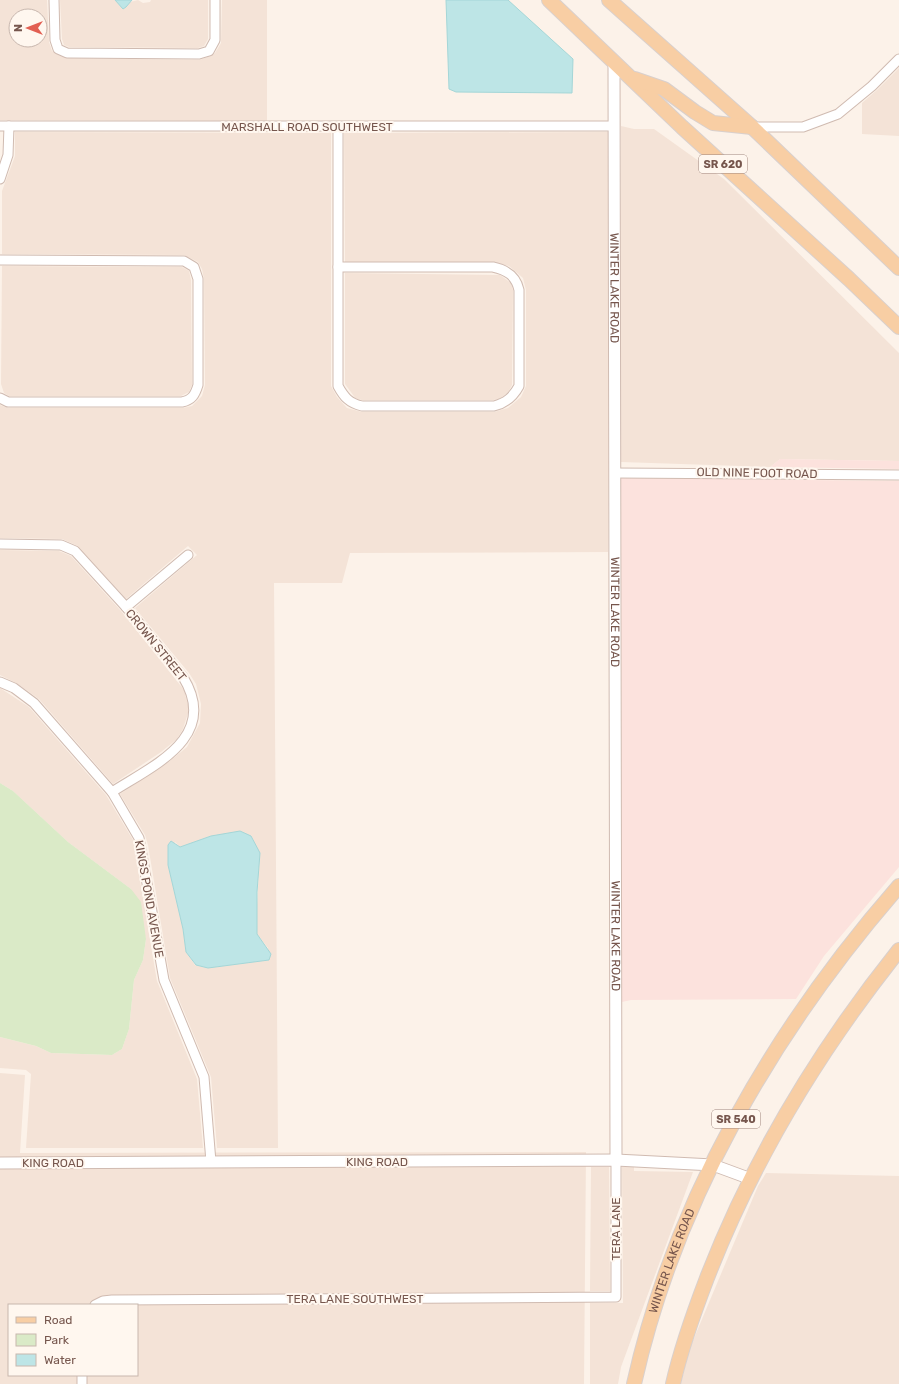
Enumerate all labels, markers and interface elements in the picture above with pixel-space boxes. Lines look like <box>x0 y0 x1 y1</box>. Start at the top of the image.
north arrow <box>8 8 48 48</box>
text: N <box>12 24 25 32</box>
street label: MARSHALL ROAD SOUTHWEST <box>221 120 393 134</box>
road number: SR 620 <box>699 155 747 173</box>
street label: WINTER LAKE ROAD <box>607 233 622 343</box>
street label: OLD NINE FOOT ROAD <box>696 465 818 481</box>
street label: WINTER LAKE ROAD <box>608 557 622 667</box>
street label: CROWN STREET <box>123 606 189 684</box>
street label: KINGS POND AVENUE <box>132 839 166 959</box>
street label: WINTER LAKE ROAD <box>608 881 623 991</box>
road number: SR 540 <box>712 1110 760 1128</box>
street label: KING ROAD <box>346 1155 408 1169</box>
street label: KING ROAD <box>22 1156 84 1170</box>
street label: TERA LANE <box>609 1197 623 1261</box>
street label: WINTER LAKE ROAD <box>646 1206 698 1315</box>
street label: TERA LANE SOUTHWEST <box>287 1292 423 1306</box>
legend <box>8 1304 138 1376</box>
text: Road <box>44 1313 72 1327</box>
text: Park <box>44 1333 70 1347</box>
text: Water <box>44 1353 76 1367</box>

